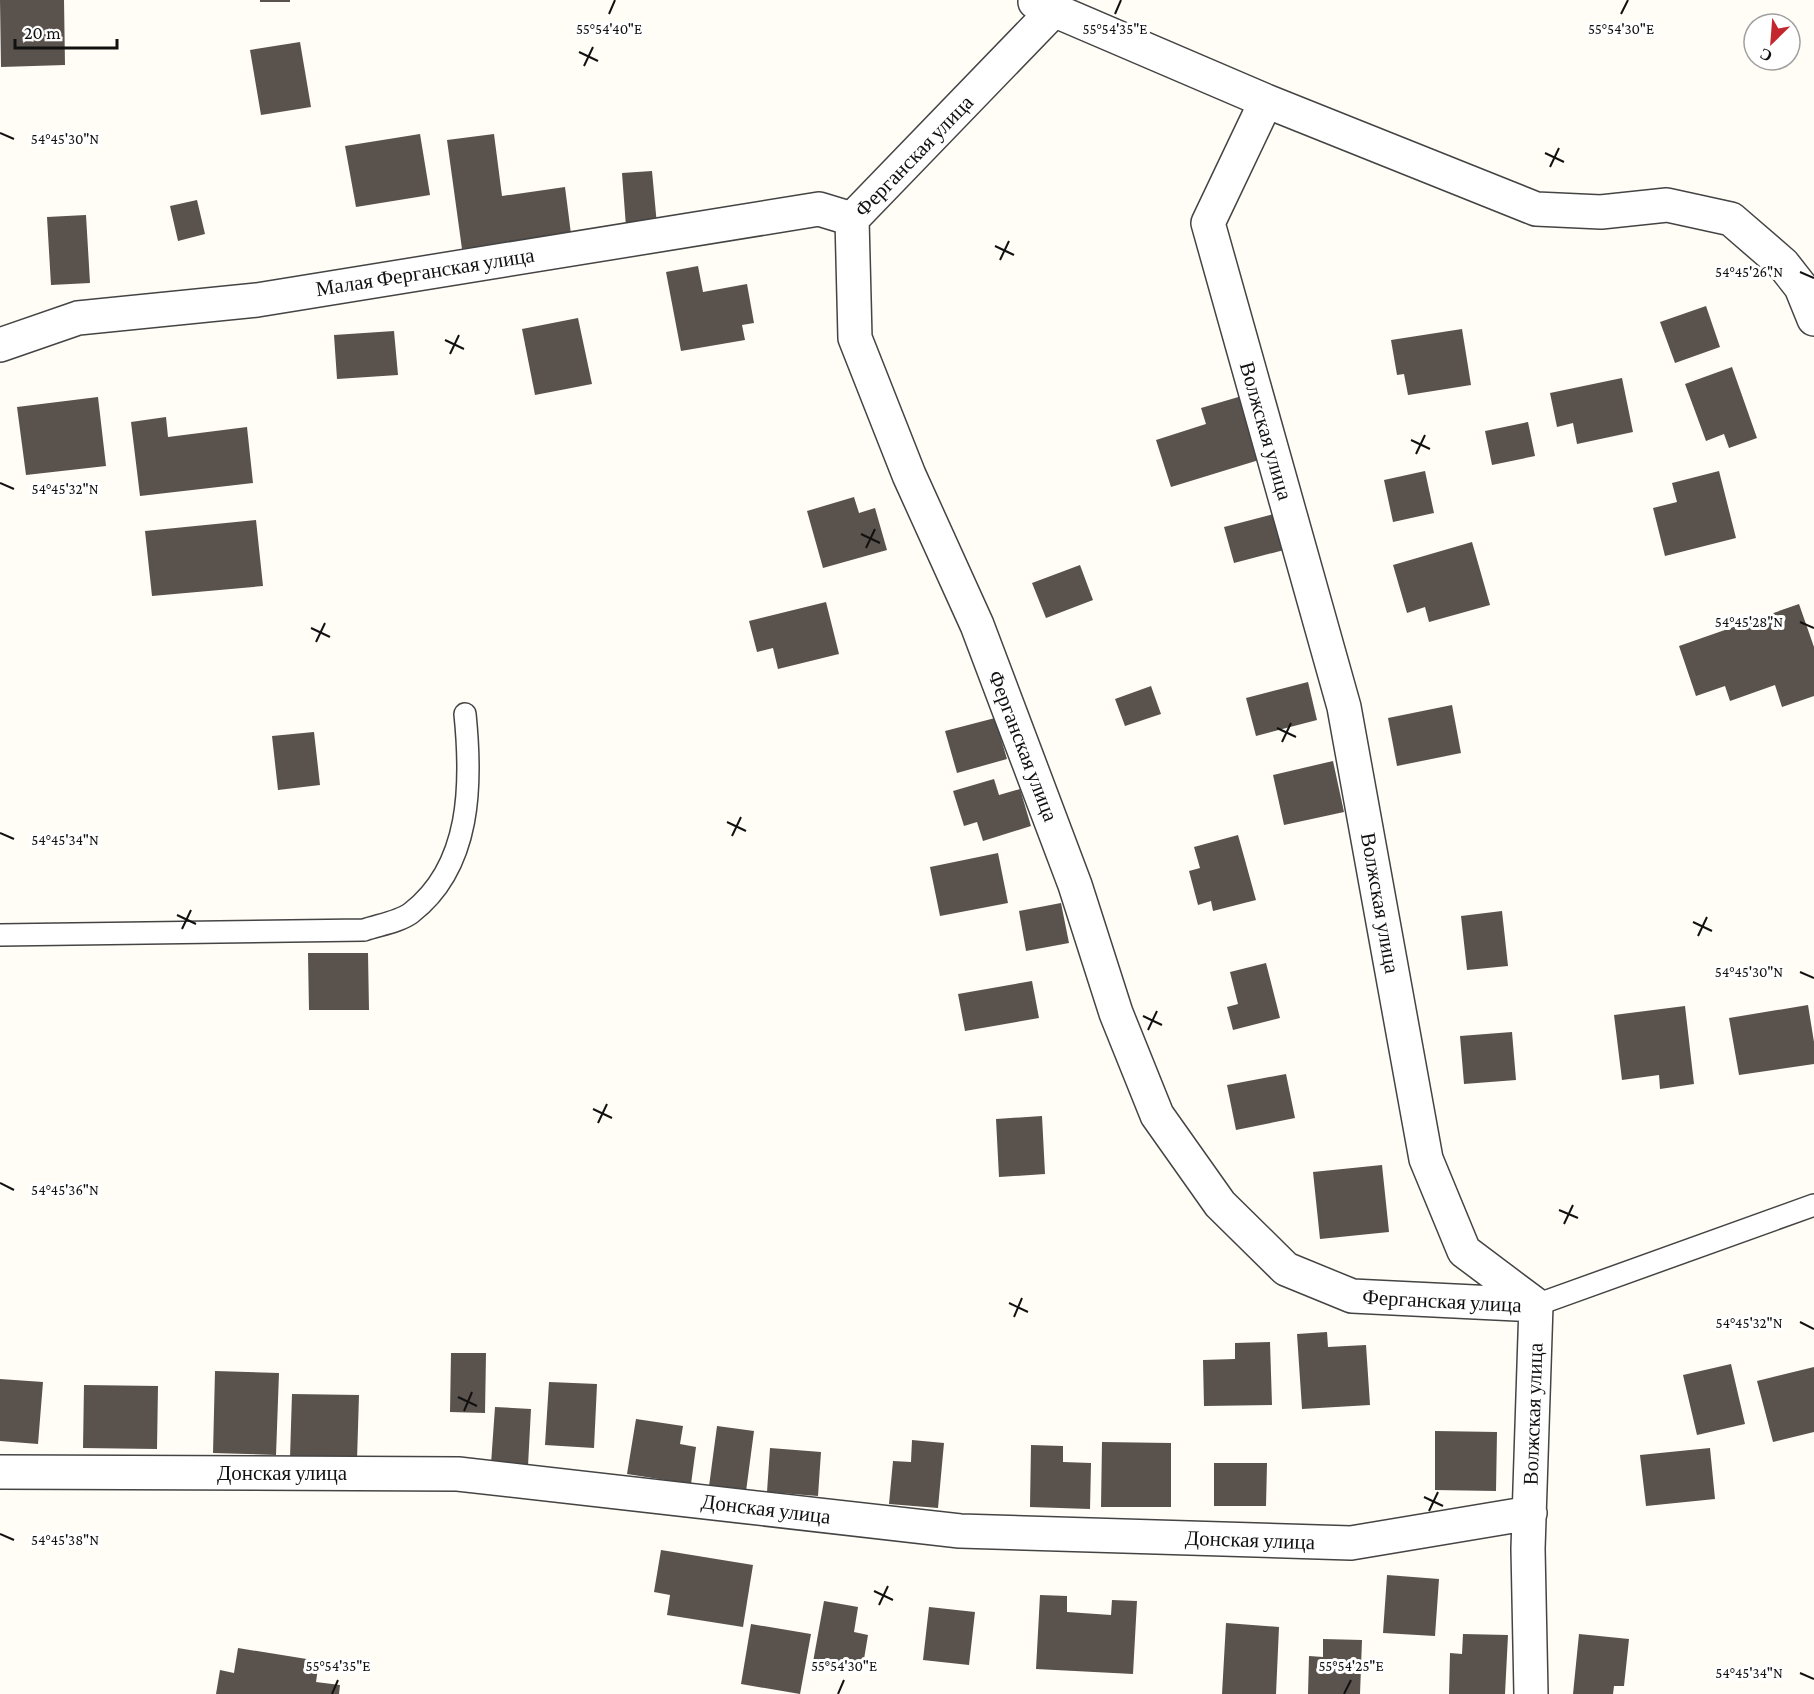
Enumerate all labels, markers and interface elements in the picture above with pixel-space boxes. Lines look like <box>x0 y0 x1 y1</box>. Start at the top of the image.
scale bar <box>15 12 117 50</box>
north arrow <box>1742 12 1802 72</box>
text: 55°54'40"E <box>576 21 642 37</box>
text: 55°54'35"E <box>1083 21 1147 37</box>
text: 55°54'30"E <box>1588 21 1654 37</box>
text: 20 m <box>24 23 61 43</box>
text: С <box>1757 45 1775 65</box>
street label: Ферганская улица <box>850 90 979 222</box>
text: 54°45'30"N <box>31 131 99 147</box>
street label: Малая Ферганская улица <box>314 243 537 301</box>
text: 54°45'26"N <box>1715 264 1783 280</box>
street label: Волжская улица <box>1235 359 1297 504</box>
text: 54°45'32"N <box>31 481 99 497</box>
text: 54°45'28"N <box>1715 614 1783 630</box>
street label: Ферганская улица <box>983 667 1063 825</box>
street label: Волжская улица <box>1356 831 1404 976</box>
text: 54°45'34"N <box>31 832 99 848</box>
text: 54°45'30"N <box>1715 964 1783 980</box>
text: 54°45'36"N <box>31 1182 99 1198</box>
street label: Ферганская улица <box>1362 1285 1523 1317</box>
text: 54°45'32"N <box>1715 1315 1783 1331</box>
street label: Волжская улица <box>1519 1342 1548 1486</box>
street label: Донская улица <box>217 1461 348 1485</box>
street label: Донская улица <box>700 1489 833 1529</box>
street label: Донская улица <box>1185 1526 1316 1554</box>
text: 54°45'38"N <box>31 1532 99 1548</box>
text: 55°54'35"E <box>306 1658 370 1674</box>
text: 55°54'30"E <box>811 1658 877 1674</box>
text: 55°54'25"E <box>1318 1658 1384 1674</box>
text: 54°45'34"N <box>1715 1665 1783 1681</box>

